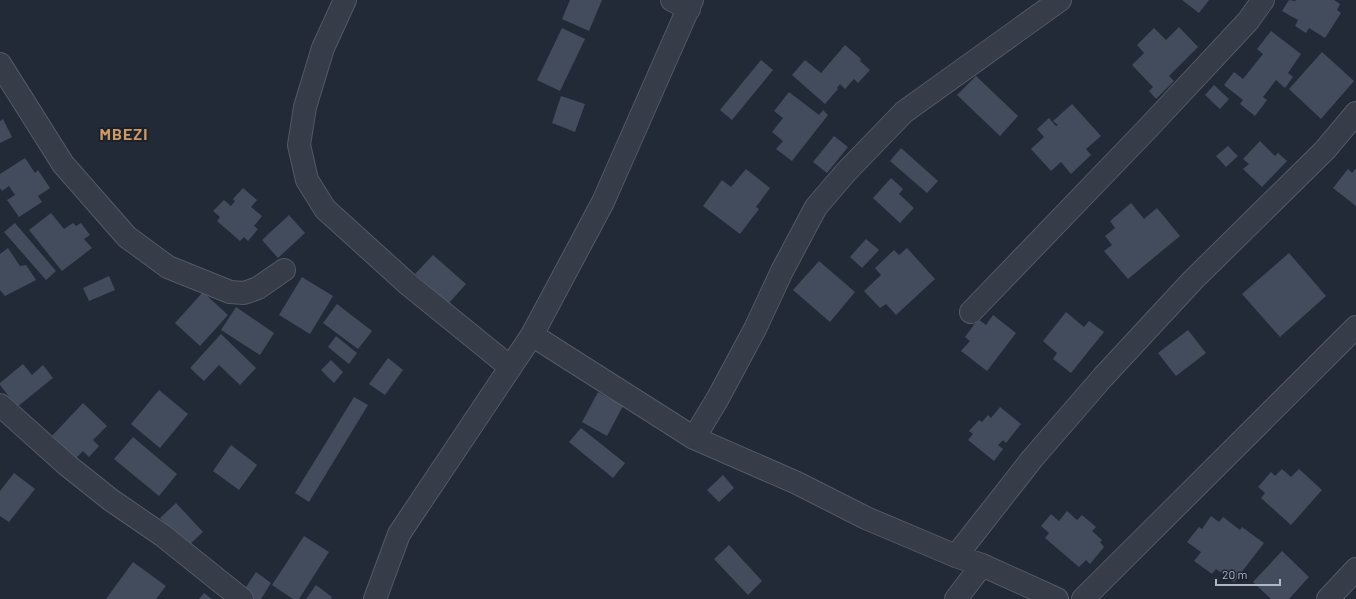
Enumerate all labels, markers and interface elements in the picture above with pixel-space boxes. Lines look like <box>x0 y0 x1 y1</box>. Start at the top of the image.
district label: MBEZI <box>100 124 148 143</box>
scale bar <box>1216 561 1280 587</box>
text: 20 m <box>1222 567 1248 581</box>

